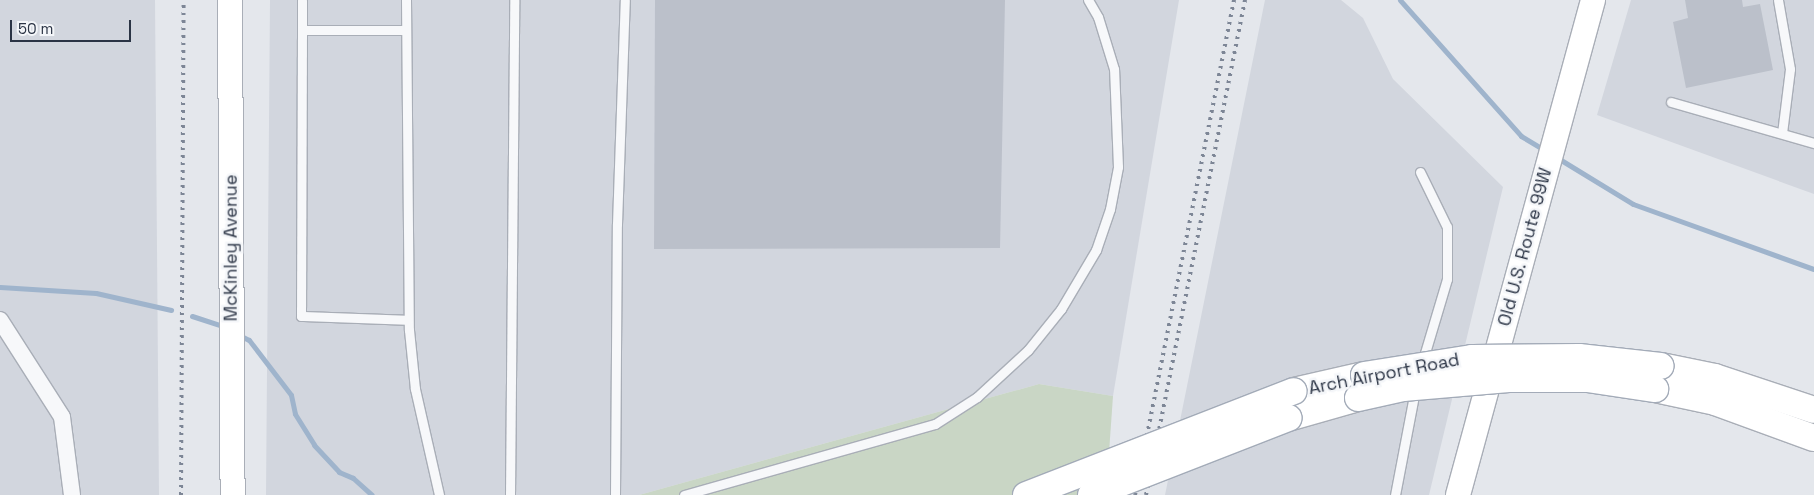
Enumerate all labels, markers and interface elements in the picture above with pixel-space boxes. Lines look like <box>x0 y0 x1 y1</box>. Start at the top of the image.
scale bar <box>12 10 134 42</box>
text: 50 m <box>18 19 53 38</box>
street label: Old U.S. Route 99W <box>1493 165 1557 329</box>
street label: McKinley Avenue <box>220 174 242 322</box>
street label: Arch Airport Road <box>1307 349 1461 399</box>

